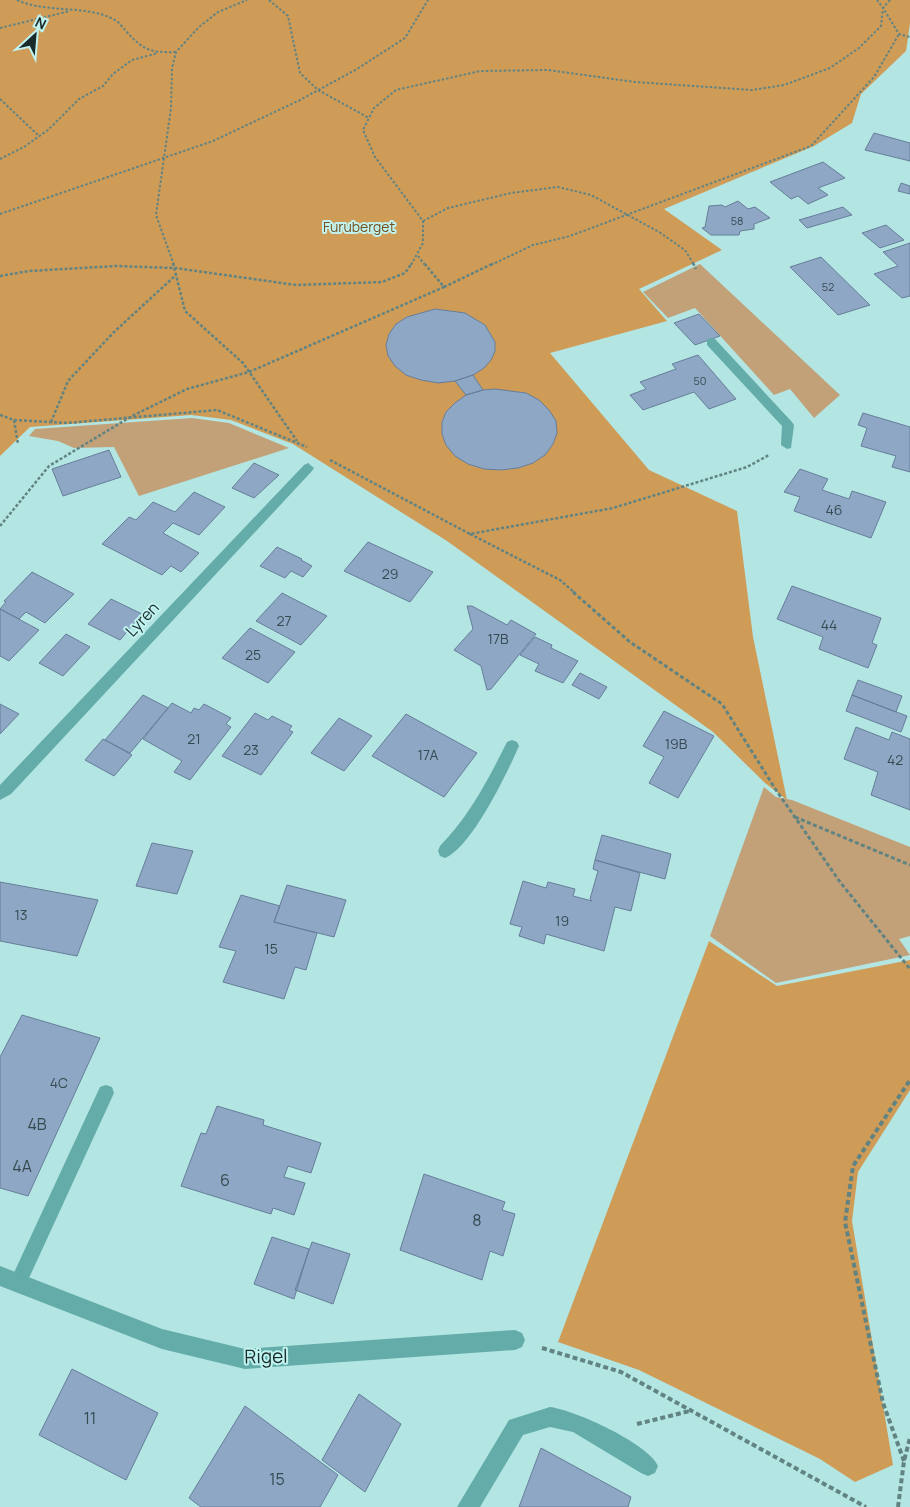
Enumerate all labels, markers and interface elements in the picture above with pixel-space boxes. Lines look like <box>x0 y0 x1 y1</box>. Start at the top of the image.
north arrow <box>10 10 60 60</box>
text: N <box>32 12 50 34</box>
house number: 58 <box>731 213 743 228</box>
park label: Furuberget <box>323 217 395 236</box>
house number: 52 <box>822 279 834 294</box>
house number: 50 <box>693 373 707 388</box>
house number: 46 <box>826 500 842 519</box>
house number: 29 <box>382 564 398 583</box>
street label: Lyren <box>120 597 164 641</box>
house number: 27 <box>276 611 292 630</box>
house number: 44 <box>821 615 837 634</box>
house number: 17B <box>487 629 509 648</box>
house number: 25 <box>245 645 261 664</box>
house number: 21 <box>187 729 201 748</box>
house number: 19B <box>665 734 688 753</box>
house number: 23 <box>243 740 259 759</box>
house number: 17A <box>418 745 439 764</box>
house number: 42 <box>887 750 903 769</box>
house number: 13 <box>14 905 28 924</box>
house number: 19 <box>555 911 569 930</box>
house number: 15 <box>264 939 278 958</box>
house number: 4C <box>50 1073 68 1092</box>
house number: 4B <box>27 1113 47 1135</box>
house number: 4A <box>12 1155 32 1177</box>
house number: 6 <box>220 1169 230 1191</box>
house number: 8 <box>472 1209 482 1231</box>
street label: Rigel <box>244 1343 288 1369</box>
house number: 11 <box>84 1407 96 1429</box>
house number: 15 <box>269 1468 285 1490</box>

